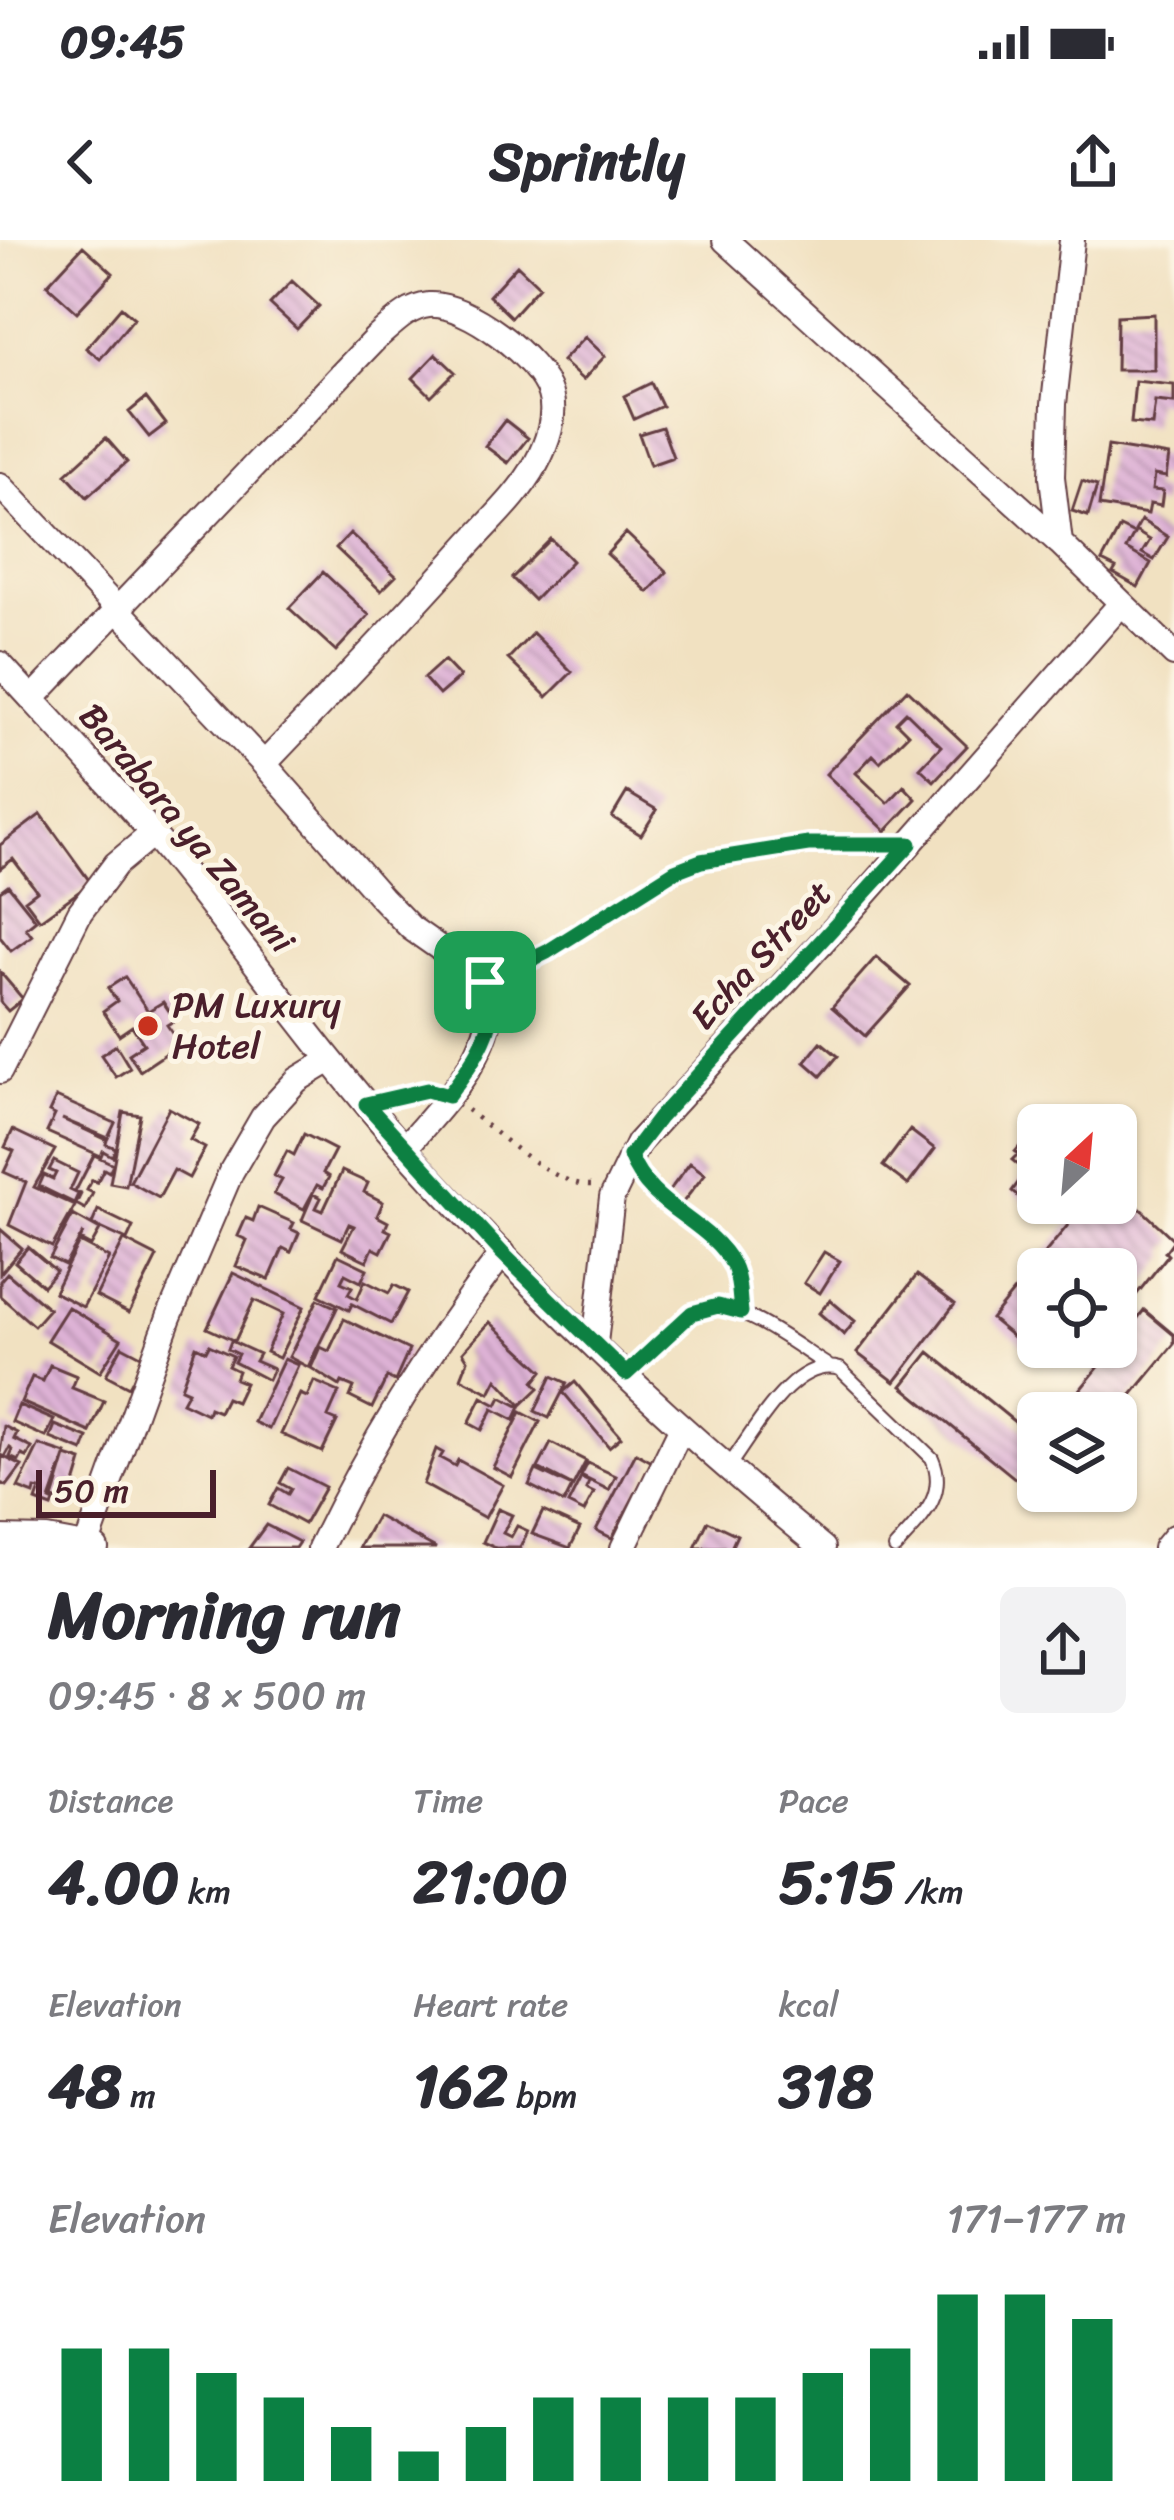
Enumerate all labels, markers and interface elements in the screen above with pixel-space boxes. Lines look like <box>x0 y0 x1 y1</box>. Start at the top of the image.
text: 09:45 <box>60 2 185 82</box>
text: Sprintly <box>489 114 685 210</box>
icon: back <box>48 129 114 195</box>
icon: share <box>1060 129 1126 195</box>
street label: Barabara ya Zamani <box>62 688 312 969</box>
street label: Echa Street <box>674 865 848 1045</box>
pin <box>434 931 536 1033</box>
icon: arrive <box>452 949 518 1015</box>
place label: PM Luxury Hotel <box>172 973 341 1078</box>
marker: PM Luxury Hotel <box>135 1013 161 1039</box>
north arrow <box>1017 1104 1137 1224</box>
map controls <box>1017 1104 1137 1512</box>
button: locate <box>1017 1248 1137 1368</box>
button: layers <box>1017 1392 1137 1512</box>
text: 50 m <box>54 1462 129 1520</box>
scale bar <box>36 1464 216 1517</box>
text: Morning run <box>48 1557 401 1674</box>
button: share <box>1000 1587 1126 1713</box>
text: 09:45 · 8 × 500 m <box>48 1661 366 1730</box>
text: Distance <box>48 1772 173 1830</box>
text: Time <box>413 1772 483 1830</box>
text: Pace <box>779 1772 849 1830</box>
text: 4.00 <box>48 1830 179 1936</box>
text: 21:00 <box>413 1830 568 1936</box>
text: 5:15 <box>779 1830 896 1936</box>
text: km <box>179 1863 231 1921</box>
text: /km <box>896 1863 964 1921</box>
text: Elevation <box>48 1976 182 2034</box>
text: Heart rate <box>413 1976 568 2034</box>
text: kcal <box>779 1976 839 2034</box>
text: 48 <box>48 2034 122 2140</box>
text: 162 <box>413 2034 508 2140</box>
text: 318 <box>779 2034 874 2140</box>
text: m <box>122 2067 156 2125</box>
text: bpm <box>508 2067 577 2125</box>
text: Elevation <box>48 2184 206 2253</box>
text: 171–177 m <box>947 2184 1126 2253</box>

